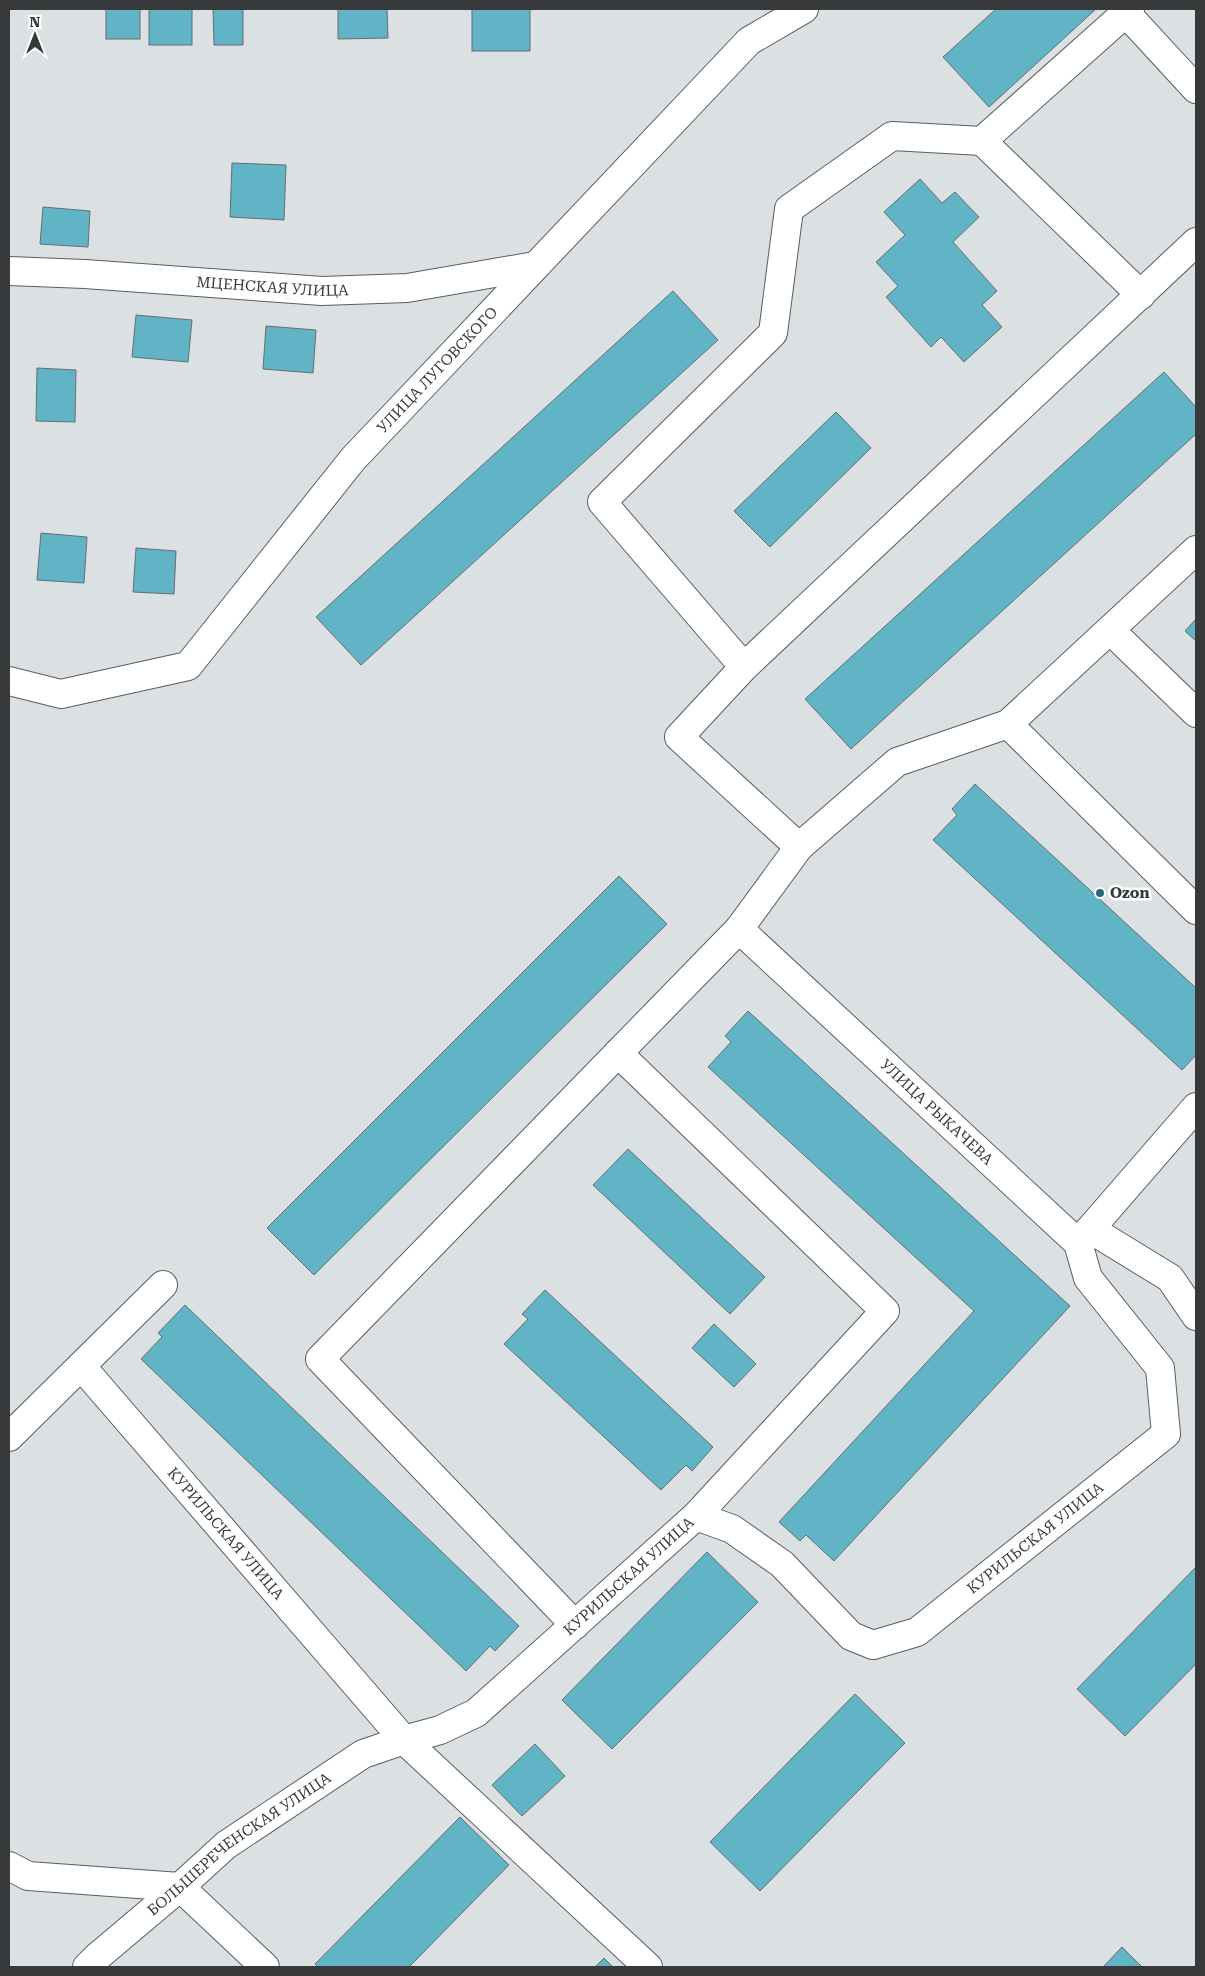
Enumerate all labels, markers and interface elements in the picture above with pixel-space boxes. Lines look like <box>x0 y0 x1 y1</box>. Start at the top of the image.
north arrow <box>10 10 60 60</box>
text: N <box>30 14 41 30</box>
street label: МЦЕНСКАЯ УЛИЦА <box>196 273 349 300</box>
street label: УЛИЦА ЛУГОВСКОГО <box>373 303 501 437</box>
place label: Ozon <box>1110 884 1150 902</box>
marker: Ozon <box>1094 887 1106 899</box>
street label: УЛИЦА РЫКАЧЕВА <box>876 1055 997 1169</box>
street label: КУРИЛЬСКАЯ УЛИЦА <box>164 1464 288 1604</box>
street label: КУРИЛЬСКАЯ УЛИЦА <box>964 1478 1107 1598</box>
street label: КУРИЛЬСКАЯ УЛИЦА <box>560 1513 698 1639</box>
street label: БОЛЬШЕРЕЧЕНСКАЯ УЛИЦА <box>144 1769 335 1920</box>

